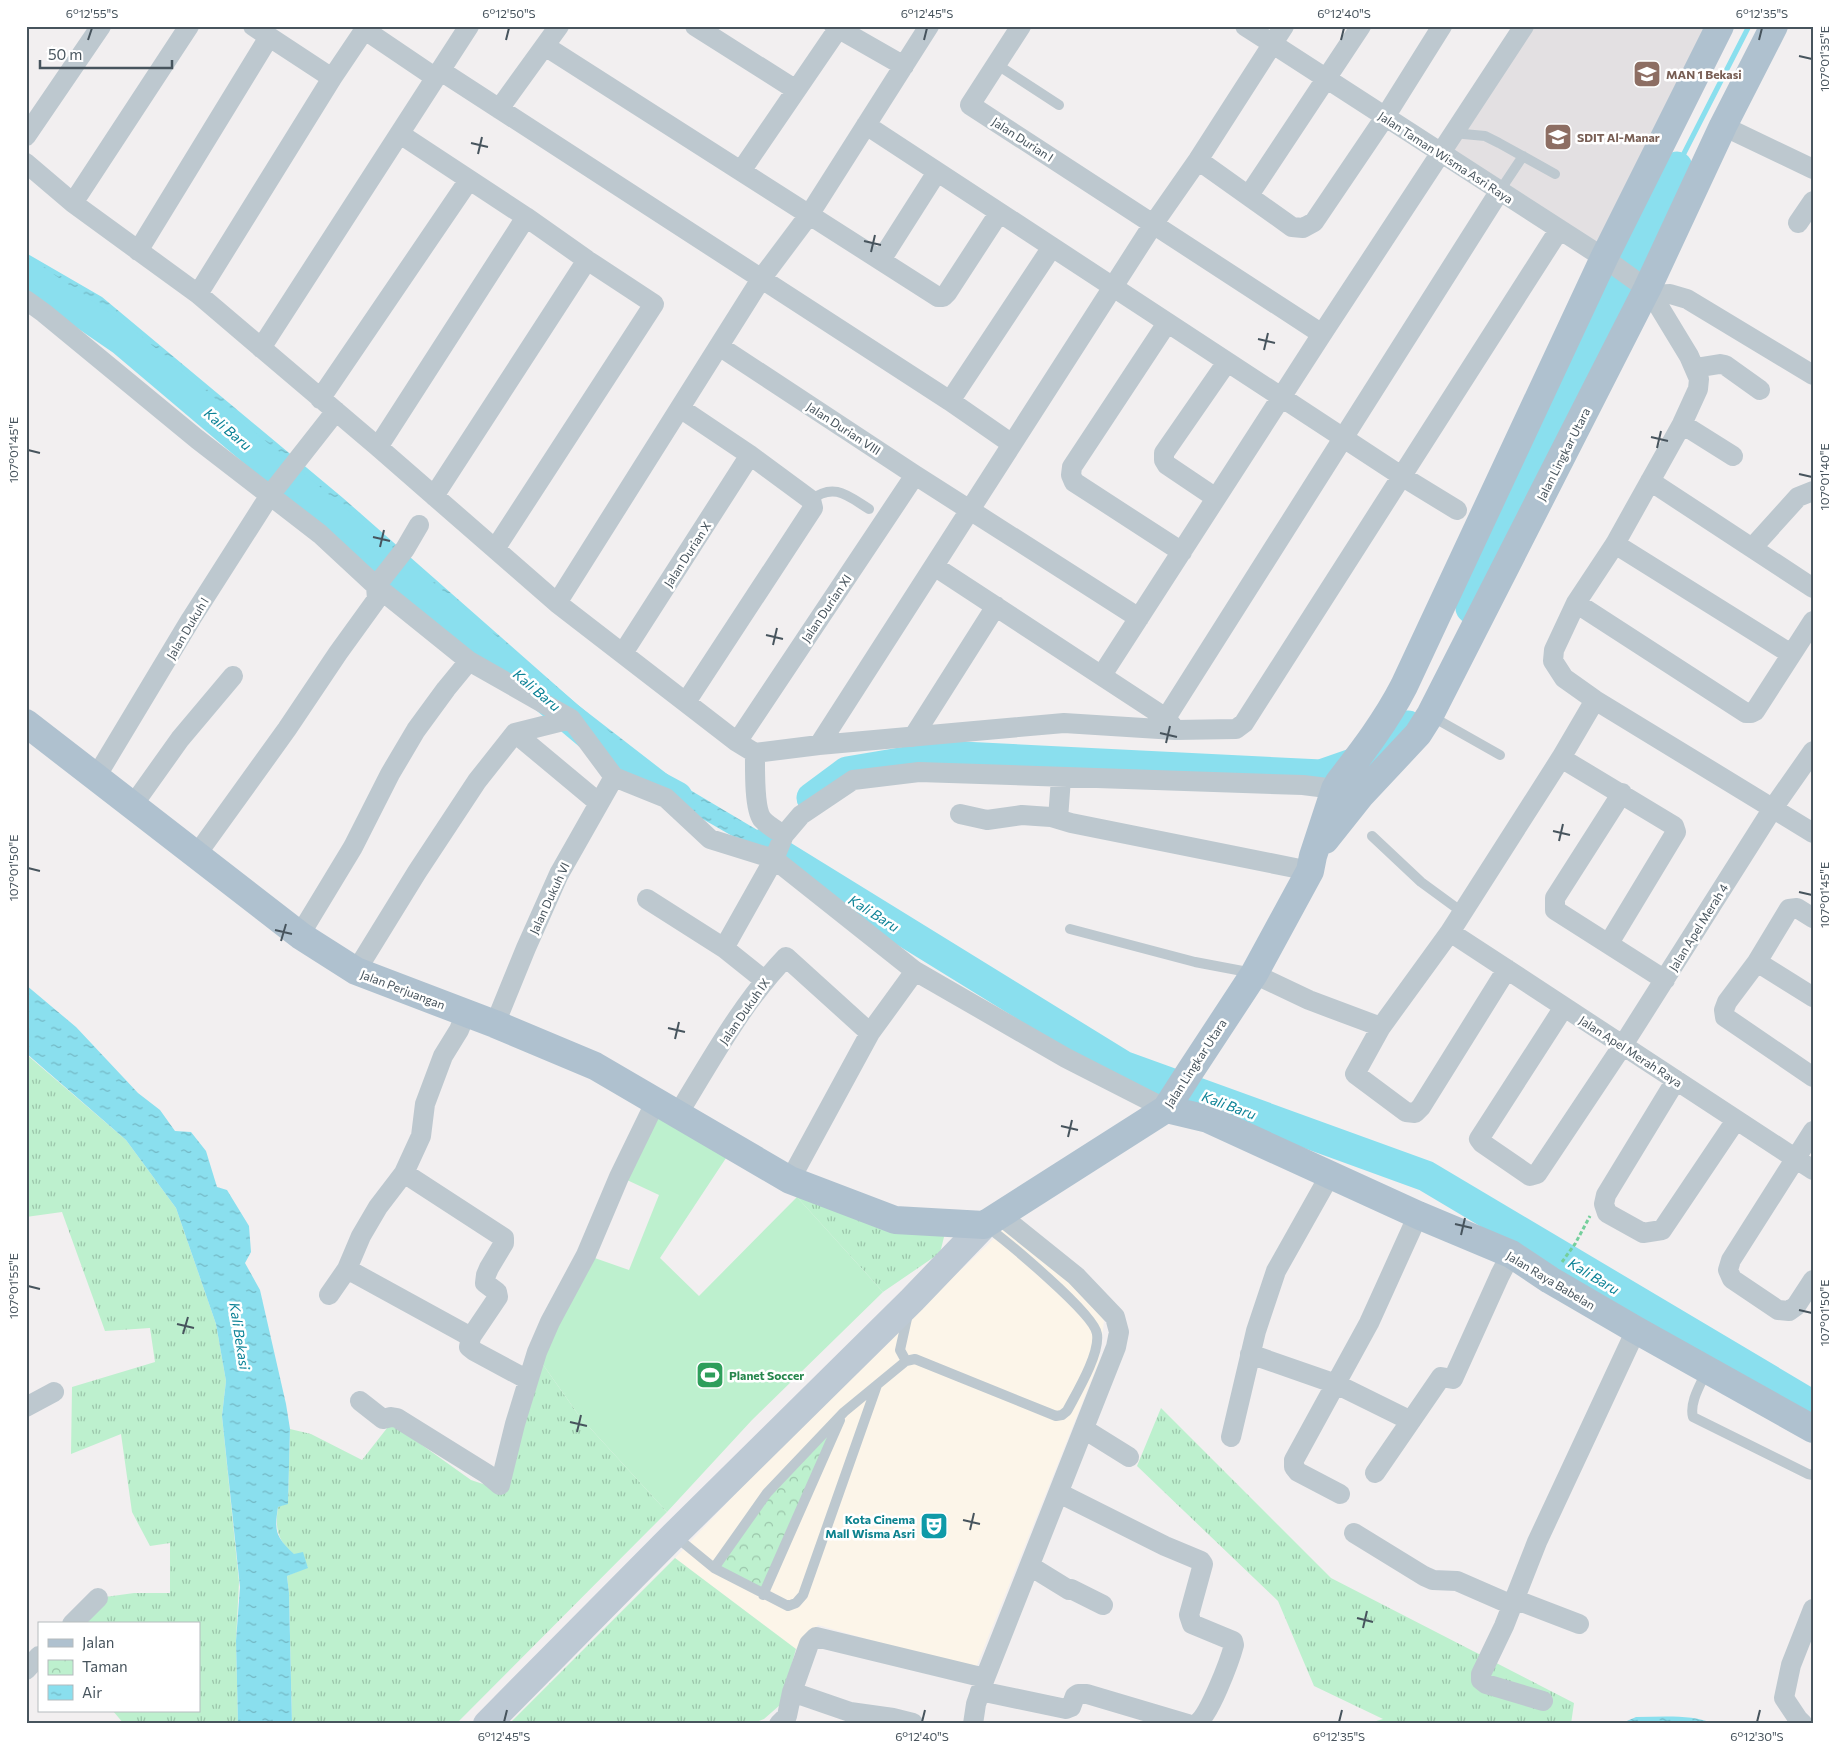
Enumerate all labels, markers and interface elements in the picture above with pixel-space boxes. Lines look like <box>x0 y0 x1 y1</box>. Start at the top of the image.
text: 6°12'55"S <box>66 6 118 20</box>
text: 6°12'50"S <box>482 6 536 20</box>
text: 6°12'45"S <box>901 6 953 20</box>
text: 6°12'40"S <box>1317 6 1371 20</box>
text: 6°12'35"S <box>1736 6 1788 20</box>
text: 107°01'35"E <box>1817 26 1831 92</box>
scale bar <box>40 38 172 70</box>
text: 50 m <box>48 45 82 63</box>
school or university icon: MAN 1 Bekasi <box>1632 59 1662 89</box>
place label: MAN 1 Bekasi <box>1666 67 1742 81</box>
street label: Jalan Taman Wisma Asri Raya <box>1376 108 1516 207</box>
street label: Jalan Durian I <box>989 114 1056 165</box>
school or university icon: SDIT Al-Manar <box>1543 122 1573 152</box>
place label: SDIT Al-Manar <box>1577 130 1660 144</box>
street label: Jalan Durian VIII <box>804 399 884 458</box>
water label: Kali Baru <box>201 404 255 454</box>
street label: Jalan Lingkar Utara <box>1534 405 1593 503</box>
text: 107°01'45"E <box>6 417 20 483</box>
text: 107°01'40"E <box>1817 444 1831 510</box>
street label: Jalan Durian X <box>661 519 714 590</box>
street label: Jalan Durian XI <box>798 571 855 645</box>
street label: Jalan Dukuh I <box>163 595 212 662</box>
water label: Kali Baru <box>510 665 564 715</box>
text: 107°01'50"E <box>6 835 20 901</box>
street label: Jalan Dukuh VI <box>526 860 573 937</box>
text: 107°01'45"E <box>1817 862 1831 928</box>
street label: Jalan Apel Merah 4 <box>1665 881 1731 974</box>
water label: Kali Baru <box>846 891 903 935</box>
street label: Jalan Perjuangan <box>358 966 447 1012</box>
street label: Jalan Dukuh IX <box>716 975 773 1047</box>
street label: Jalan Apel Merah Raya <box>1576 1013 1685 1090</box>
street label: Jalan Lingkar Utara <box>1161 1016 1230 1110</box>
water label: Kali Baru <box>1200 1087 1259 1123</box>
street label: Jalan Raya Babelan <box>1504 1248 1598 1313</box>
text: 107°01'55"E <box>6 1253 20 1319</box>
water label: Kali Baru <box>1565 1254 1623 1298</box>
text: 107°01'50"E <box>1817 1280 1831 1346</box>
water label: Kali Bekasi <box>226 1301 254 1371</box>
sports icon: Planet Soccer <box>695 1360 725 1390</box>
place label: Planet Soccer <box>729 1368 804 1382</box>
theatre icon: Kota Cinema Mall Wisma Asri <box>919 1511 949 1541</box>
place label: Kota Cinema Mall Wisma Asri <box>825 1512 915 1540</box>
legend <box>38 1622 200 1712</box>
text: Jalan <box>82 1633 114 1651</box>
text: Taman <box>82 1657 128 1675</box>
text: Air <box>82 1683 102 1701</box>
text: 6°12'45"S <box>478 1729 530 1743</box>
text: 6°12'40"S <box>895 1729 949 1743</box>
text: 6°12'35"S <box>1313 1729 1365 1743</box>
text: 6°12'30"S <box>1730 1729 1784 1743</box>

